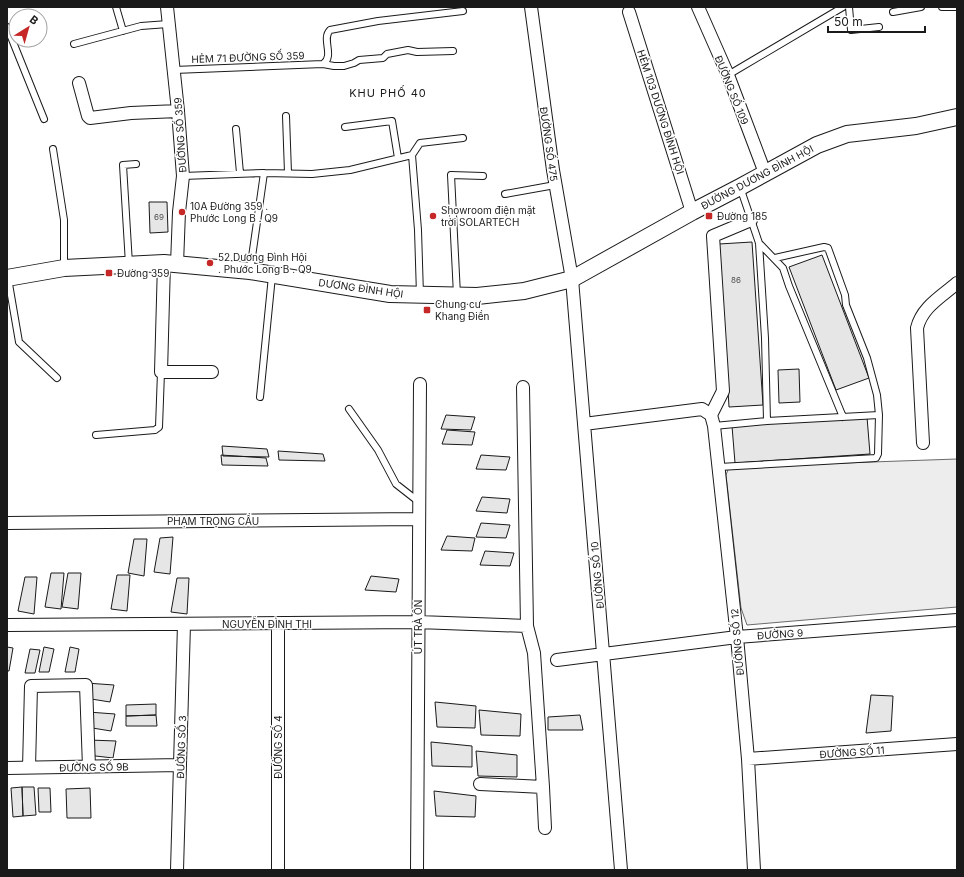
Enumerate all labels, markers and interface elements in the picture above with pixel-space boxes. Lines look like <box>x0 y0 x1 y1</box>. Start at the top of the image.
north arrow <box>8 8 48 48</box>
scale bar <box>828 8 925 34</box>
text: B <box>27 12 41 28</box>
text: 50 m <box>834 14 863 29</box>
street label: HẺM 71 ĐƯỜNG SỐ 359 <box>191 47 305 65</box>
street label: HẺM 103 DƯƠNG ĐÌNH HỘI <box>635 48 688 176</box>
street label: ĐƯỜNG SỐ 109 <box>713 53 753 126</box>
district label: KHU PHỐ 40 <box>349 85 427 100</box>
street label: ĐƯỜNG SỐ 359 <box>169 97 189 173</box>
street label: ĐƯỜNG SỐ 475 <box>538 106 562 182</box>
street label: ĐƯỜNG DƯƠNG ĐÌNH HỘI <box>698 141 815 212</box>
place label: 10A Đường 359 . Phước Long B . Q9 <box>190 200 278 224</box>
place label: Showroom điện mặt trời SOLARTECH <box>441 204 536 228</box>
marker: 10A Đường 359 . Phước Long B . Q9 <box>177 207 187 217</box>
place label: Đường 185 <box>717 210 767 222</box>
marker: Showroom điện mặt trời SOLARTECH <box>428 211 438 221</box>
marker: Đường 185 <box>704 211 714 221</box>
house number: 69 <box>154 212 164 222</box>
place label: 52 Dương Đình Hội . Phước Long B . Q9 <box>218 251 312 275</box>
marker: 52 Dương Đình Hội . Phước Long B . Q9 <box>205 258 215 268</box>
place label: Đường 359 <box>117 267 169 279</box>
marker: Đường 359 <box>104 268 114 278</box>
street label: DƯƠNG ĐÌNH HỘI <box>318 275 404 300</box>
house number: 86 <box>731 275 741 285</box>
place label: Chung cư Khang Điền <box>435 298 490 322</box>
marker: Chung cư Khang Điền <box>422 305 432 315</box>
street label: PHẠM TRỌNG CẦU <box>167 513 259 528</box>
street label: ĐƯỜNG SỐ 10 <box>586 541 606 609</box>
street label: ÚT TRÀ ÔN <box>411 600 424 654</box>
street label: ĐƯỜNG SỐ 12 <box>726 608 746 676</box>
street label: NGUYỄN ĐÌNH THI <box>222 615 312 630</box>
street label: ĐƯỜNG 9 <box>756 625 803 642</box>
street label: ĐƯỜNG SỐ 3 <box>172 715 188 779</box>
street label: ĐƯỜNG SỐ 4 <box>270 715 284 779</box>
street label: ĐƯỜNG SỐ 11 <box>819 742 885 760</box>
street label: ĐƯỜNG SỐ 9B <box>59 758 129 774</box>

